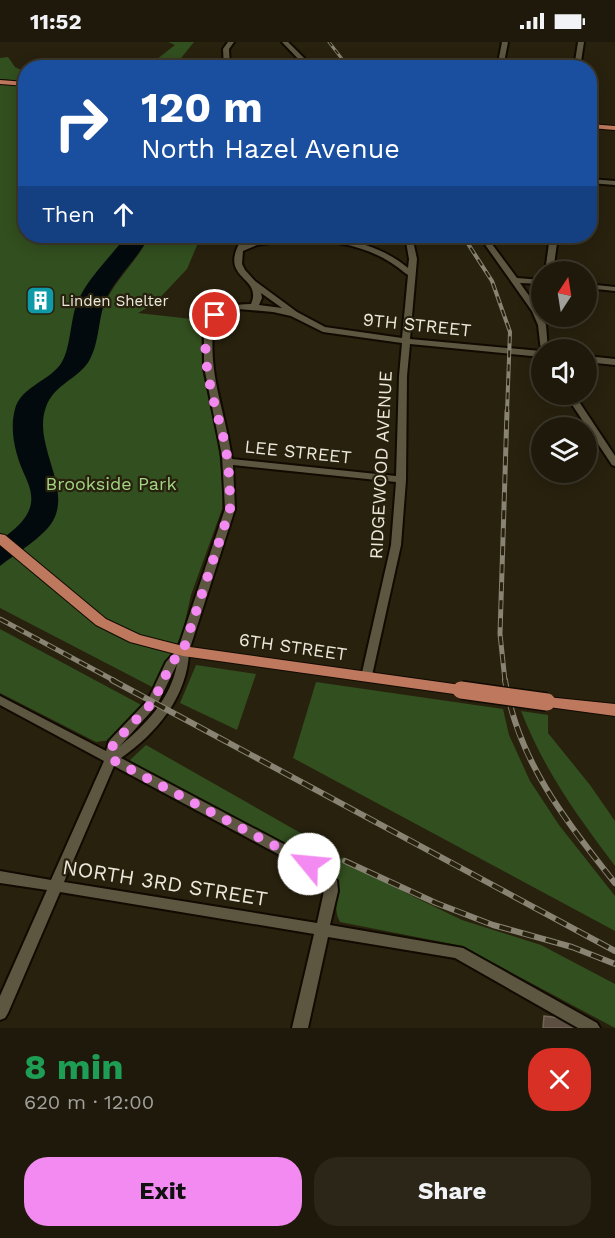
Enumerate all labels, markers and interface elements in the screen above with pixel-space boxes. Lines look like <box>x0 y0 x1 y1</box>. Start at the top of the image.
text: 11:52 <box>30 9 82 34</box>
text: 120 m <box>141 83 263 132</box>
icon: right <box>42 84 120 162</box>
text: North Hazel Avenue <box>141 133 400 165</box>
icon: ahead <box>107 198 140 231</box>
text: Then <box>42 202 95 227</box>
north arrow <box>531 261 597 327</box>
map controls <box>531 261 597 483</box>
building icon: Linden Shelter <box>24 285 56 317</box>
pin <box>189 289 240 340</box>
place label: Linden Shelter <box>61 292 169 310</box>
icon: arrive <box>198 298 231 331</box>
street label: 9TH STREET <box>362 308 472 341</box>
button: sound <box>531 339 597 405</box>
street label: RIDGEWOOD AVENUE <box>365 370 396 560</box>
button: layers <box>531 417 597 483</box>
street label: LEE STREET <box>243 435 353 468</box>
park label: Brookside Park <box>45 473 177 494</box>
street label: 6TH STREET <box>238 629 349 664</box>
position arrow <box>277 832 341 896</box>
street label: NORTH 3RD STREET <box>61 854 270 911</box>
text: 8 min <box>24 1046 124 1088</box>
button: close <box>528 1048 591 1111</box>
text: 620 m · 12:00 <box>24 1090 154 1114</box>
button: Exit <box>24 1157 302 1226</box>
button: Share <box>314 1157 591 1226</box>

